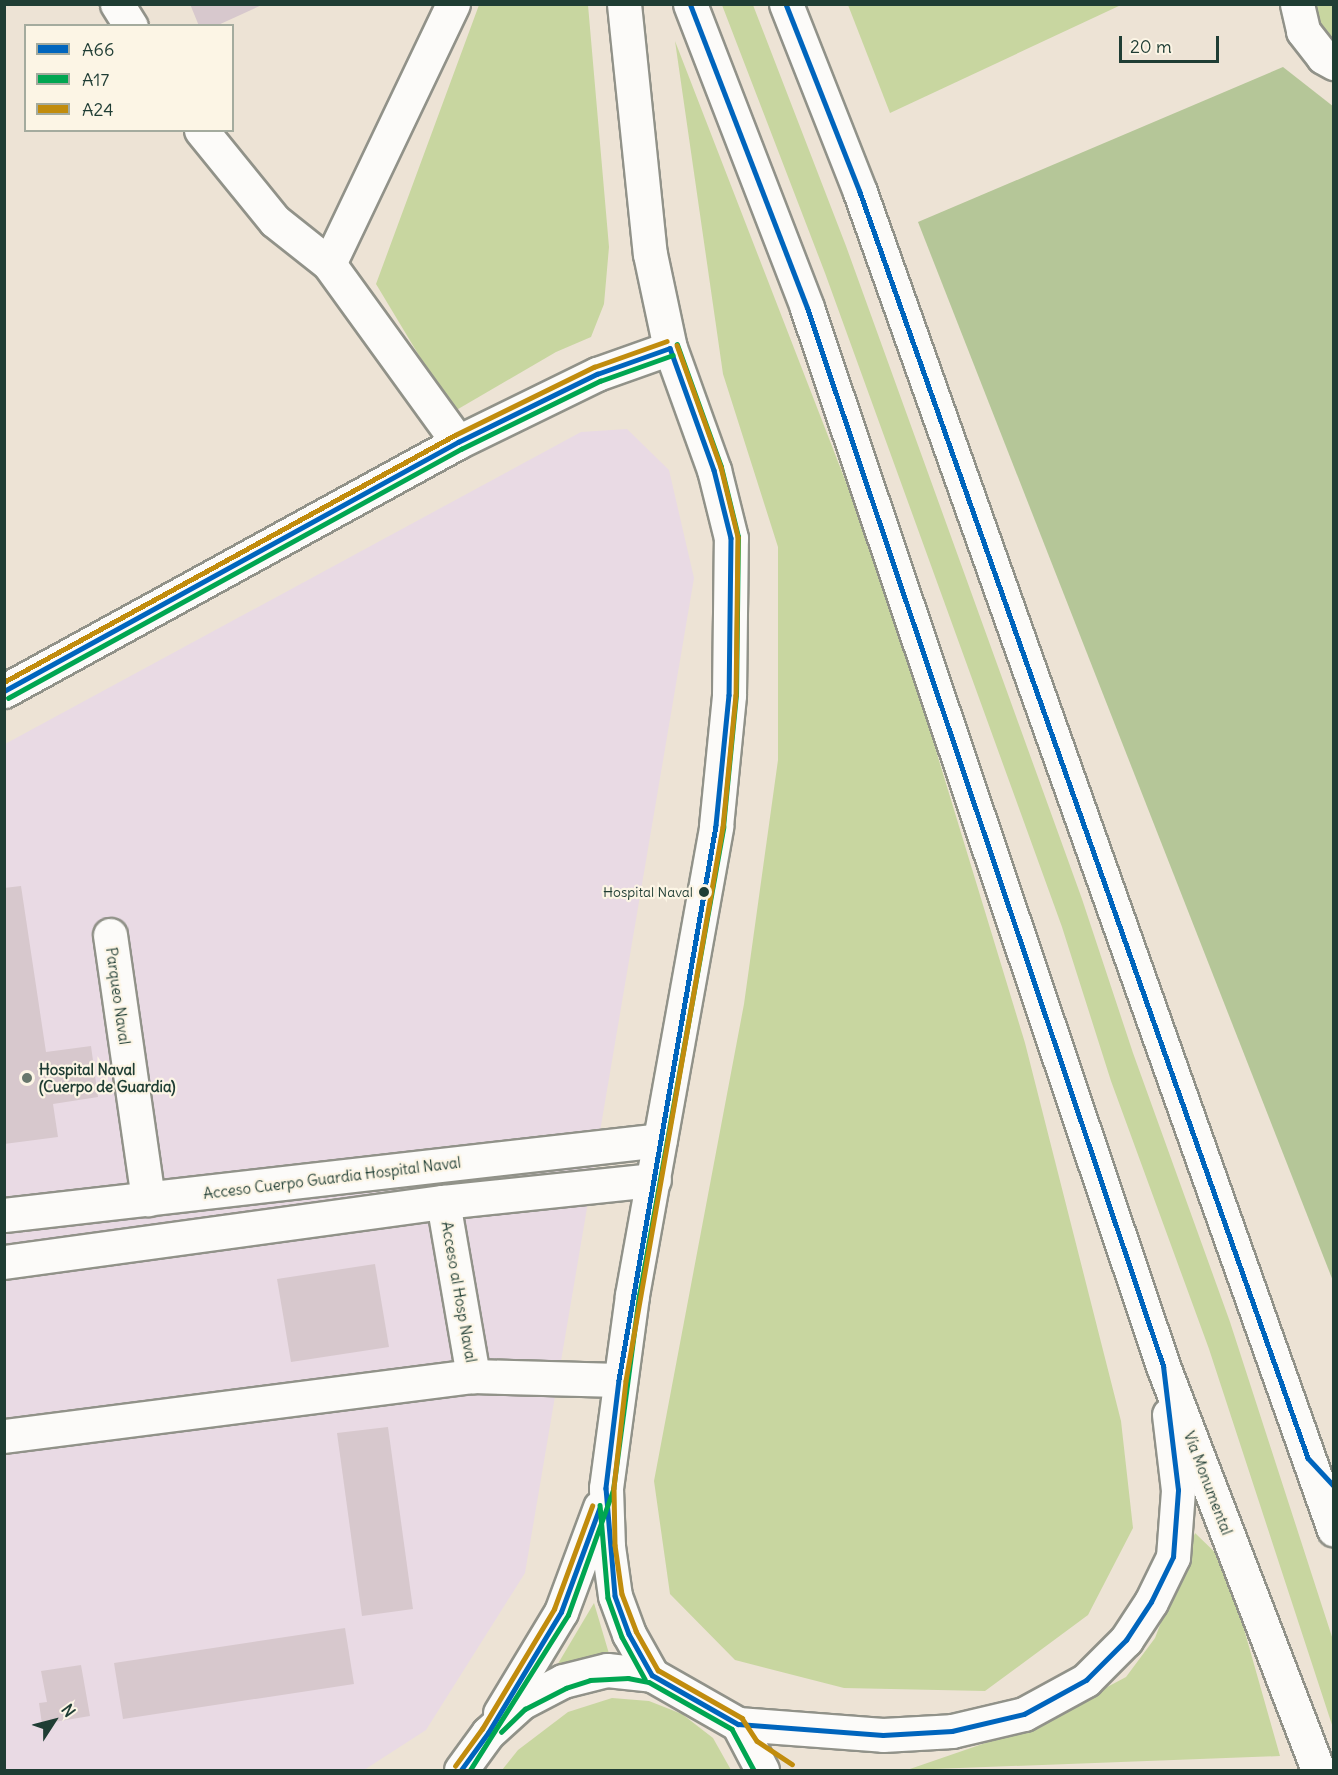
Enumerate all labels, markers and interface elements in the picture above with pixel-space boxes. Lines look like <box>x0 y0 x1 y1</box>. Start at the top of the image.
legend <box>24 24 234 132</box>
scale bar <box>1122 24 1222 62</box>
text: 20 m <box>1130 35 1172 58</box>
text: A66 <box>82 38 114 61</box>
text: A17 <box>82 68 109 91</box>
text: A24 <box>82 98 114 121</box>
place label: Hospital Naval <box>603 884 693 900</box>
marker: Hospital Naval <box>698 886 710 898</box>
street label: Parqueo Naval <box>102 946 134 1046</box>
place label: Hospital Naval (Cuerpo de Guardia) <box>39 1060 176 1095</box>
marker: Hospital Naval (Cuerpo de Guardia) <box>20 1071 34 1085</box>
street label: Acceso Cuerpo Guardia Hospital Naval <box>202 1153 462 1203</box>
street label: Acceso al Hosp Naval <box>438 1220 480 1364</box>
street label: Vía Monumental <box>1180 1429 1236 1537</box>
north arrow <box>24 1691 84 1751</box>
text: N <box>57 1700 80 1721</box>

